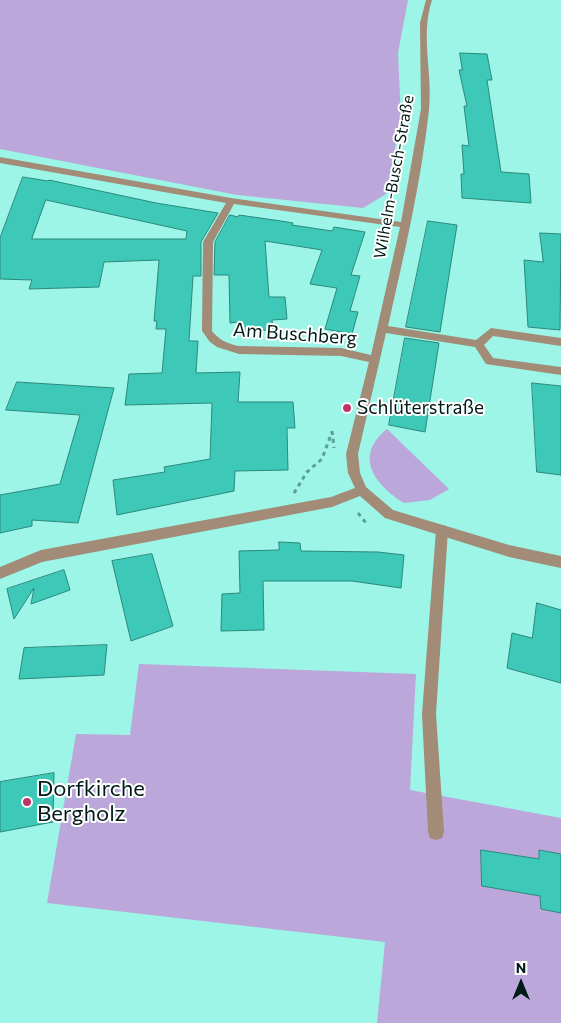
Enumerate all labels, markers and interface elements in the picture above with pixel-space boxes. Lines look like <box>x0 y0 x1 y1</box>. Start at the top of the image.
street label: Wilhelm-Busch-Straße <box>370 94 418 260</box>
street label: Am Buschberg <box>232 318 358 350</box>
place label: Schlüterstraße <box>357 397 484 419</box>
marker: Schlüterstraße <box>341 402 353 414</box>
place label: Dorfkirche Bergholz <box>37 776 145 828</box>
marker: Dorfkirche Bergholz <box>21 796 33 808</box>
north arrow <box>496 958 546 1008</box>
text: N <box>516 959 526 976</box>

